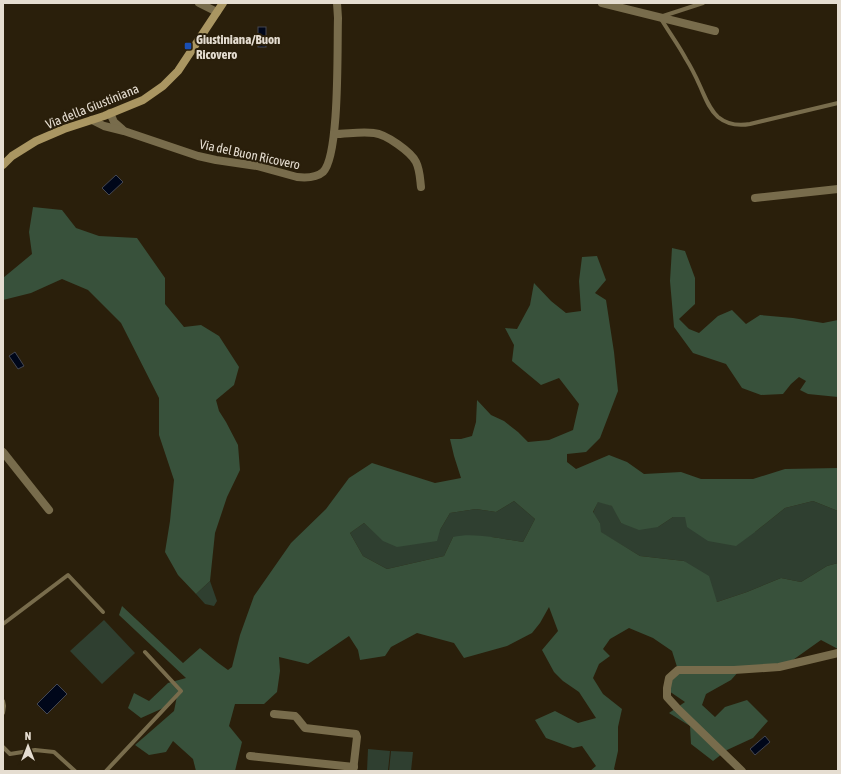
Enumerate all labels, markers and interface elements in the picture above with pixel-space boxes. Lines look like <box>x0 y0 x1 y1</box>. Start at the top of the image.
place label: Giustiniana/Buon Ricovero <box>196 32 280 62</box>
marker: Giustiniana/Buon Ricovero <box>183 41 193 51</box>
street label: Via della Giustiniana <box>43 81 141 132</box>
street label: Via del Buon Ricovero <box>198 137 302 172</box>
north arrow <box>8 726 48 766</box>
text: N <box>25 730 31 742</box>

